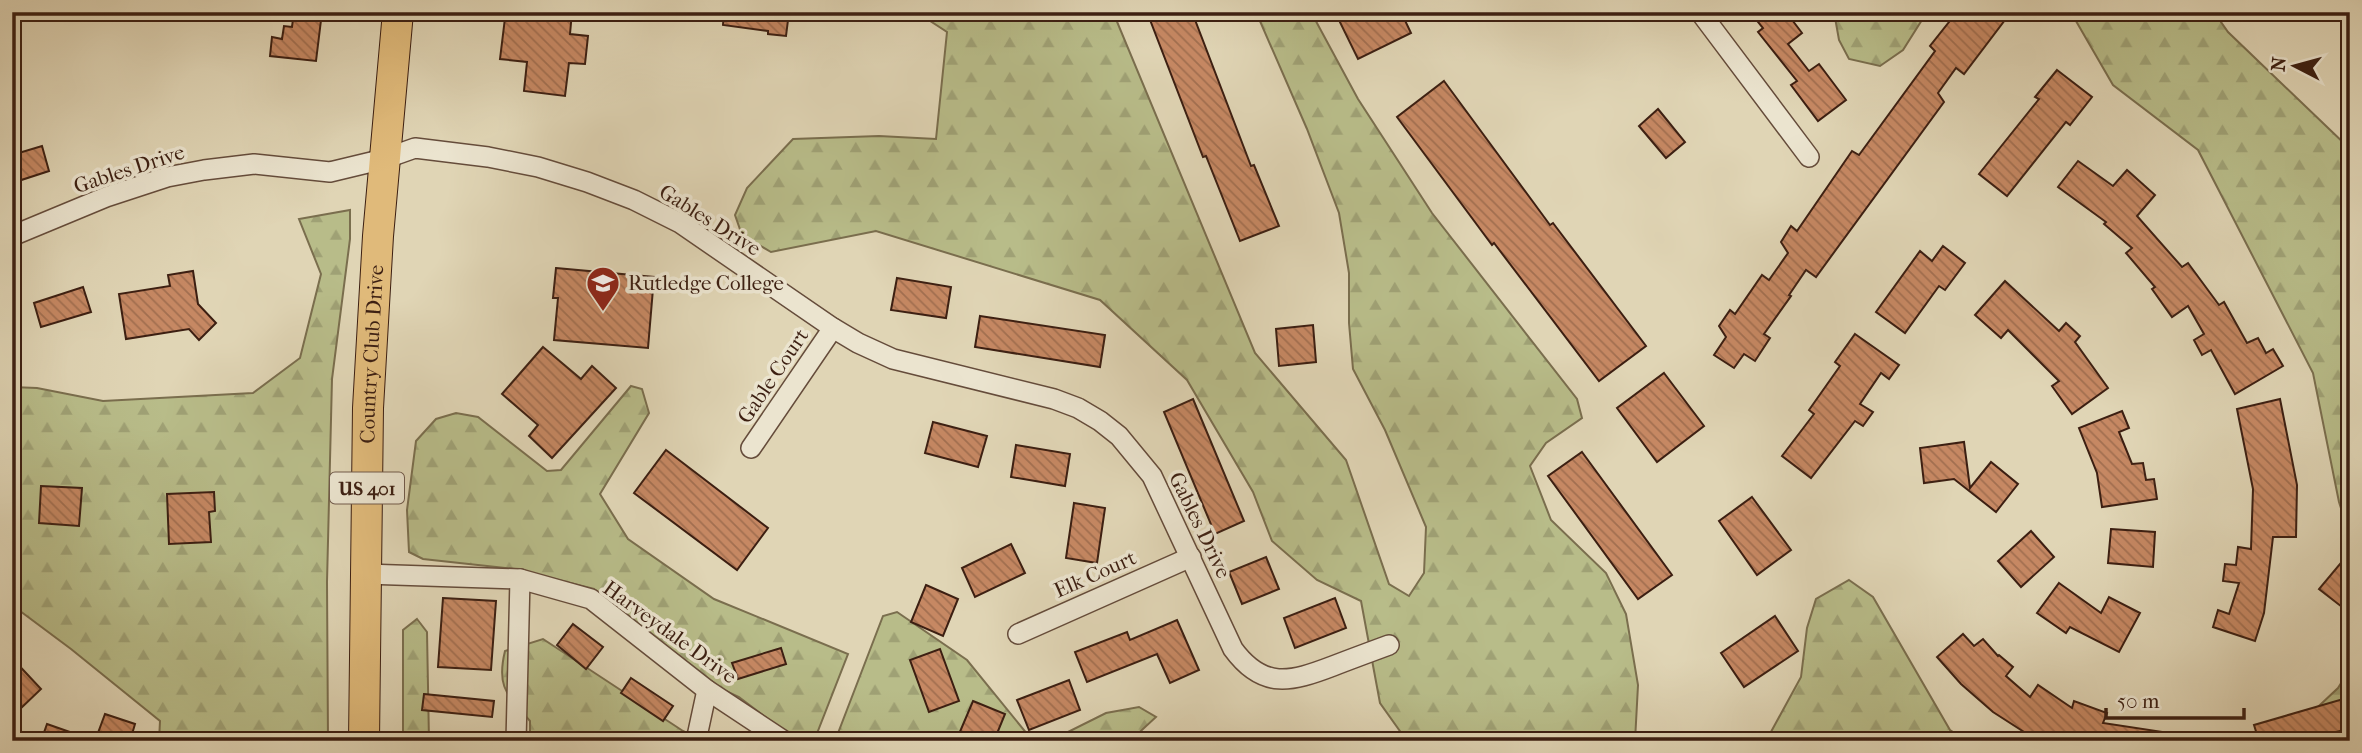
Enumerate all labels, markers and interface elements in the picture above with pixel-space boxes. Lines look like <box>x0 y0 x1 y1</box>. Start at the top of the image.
north arrow <box>2260 32 2330 102</box>
text: N <box>2267 55 2291 73</box>
street label: Gables Drive <box>71 140 187 198</box>
street label: Gables Drive <box>655 179 765 261</box>
street label: Country Club Drive <box>356 264 388 444</box>
school or university icon: Rutledge College <box>584 264 622 313</box>
place label: Rutledge College <box>628 271 784 295</box>
street label: Gable Court <box>733 324 814 428</box>
street label: Gables Drive <box>1164 468 1236 582</box>
road number: US 401 <box>330 472 404 503</box>
street label: Elk Court <box>1050 545 1140 603</box>
street label: Harveydale Drive <box>599 576 741 688</box>
scale bar <box>2106 676 2245 720</box>
text: 50 m <box>2117 689 2160 713</box>

